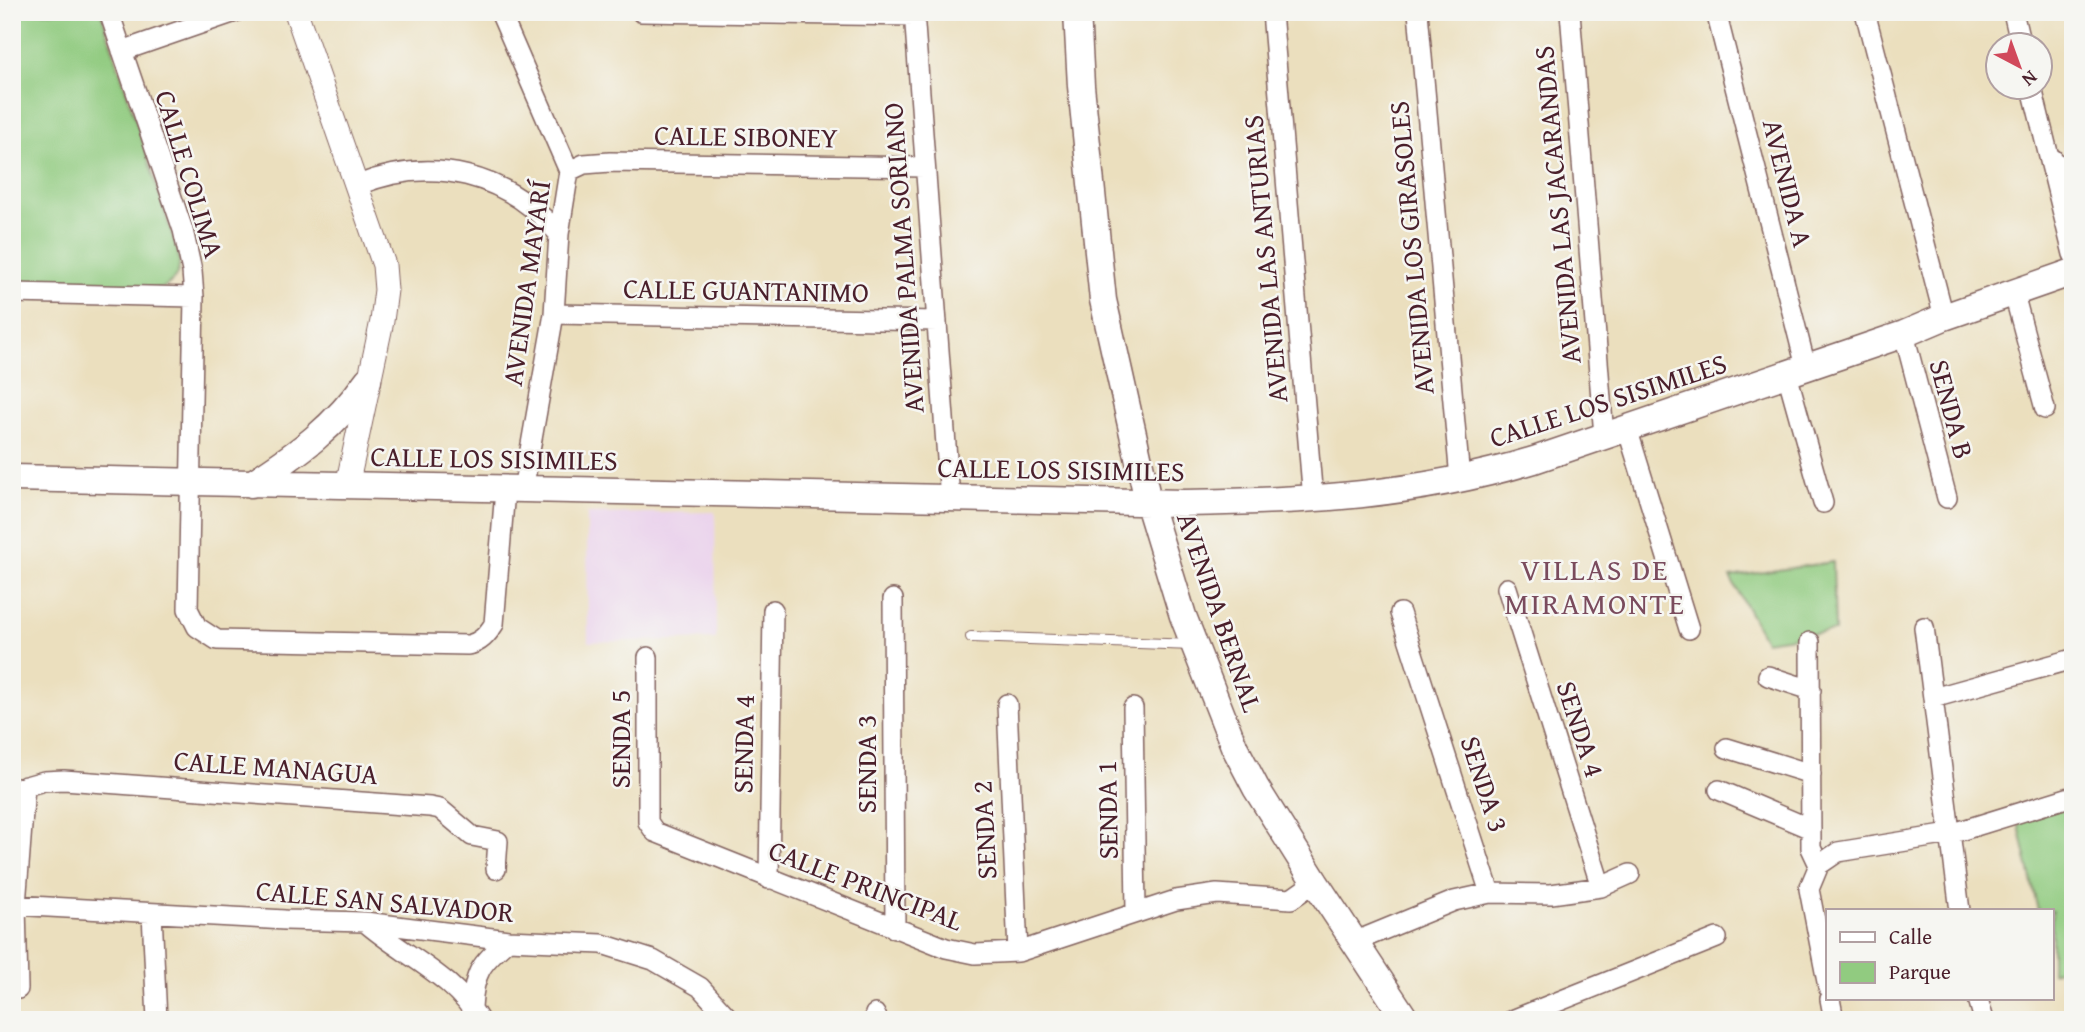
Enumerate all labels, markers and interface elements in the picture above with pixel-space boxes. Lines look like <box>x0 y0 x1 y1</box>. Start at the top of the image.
north arrow <box>1983 32 2054 102</box>
street label: AVENIDA LAS JACARANDAS <box>1522 44 1591 366</box>
text: N <box>2016 64 2044 94</box>
street label: CALLE COLIMA <box>146 85 235 263</box>
street label: AVENIDA LOS GIRASOLES <box>1377 100 1444 396</box>
street label: AVENIDA PALMA SORIANO <box>871 101 934 415</box>
street label: CALLE SIBONEY <box>654 113 838 158</box>
street label: AVENIDA LAS ANTURIAS <box>1231 113 1298 405</box>
street label: AVENIDA A <box>1753 115 1824 251</box>
street label: AVENIDA MAYARÍ <box>491 177 560 388</box>
street label: CALLE GUANTANIMO <box>623 267 869 312</box>
street label: CALLE LOS SISIMILES <box>1484 342 1732 457</box>
street label: SENDA B <box>1920 355 1985 463</box>
street label: CALLE LOS SISIMILES <box>370 435 618 480</box>
street label: CALLE LOS SISIMILES <box>937 446 1185 491</box>
street label: AVENIDA BERNAL <box>1167 507 1274 717</box>
district label: VILLAS DE MIRAMONTE <box>1504 547 1686 625</box>
street label: SENDA 4 <box>1547 675 1616 782</box>
street label: SENDA 5 <box>599 690 640 788</box>
street label: SENDA 4 <box>721 694 764 794</box>
street label: SENDA 3 <box>845 715 886 813</box>
street label: SENDA 3 <box>1451 730 1520 837</box>
street label: CALLE MANAGUA <box>173 739 379 794</box>
street label: SENDA 1 <box>1085 760 1128 860</box>
street label: SENDA 2 <box>960 780 1007 881</box>
street label: CALLE PRINCIPAL <box>763 829 970 941</box>
street label: CALLE SAN SALVADOR <box>254 869 517 932</box>
legend <box>1826 909 2054 1000</box>
text: Calle <box>1889 921 1932 952</box>
text: Parque <box>1889 956 1951 987</box>

